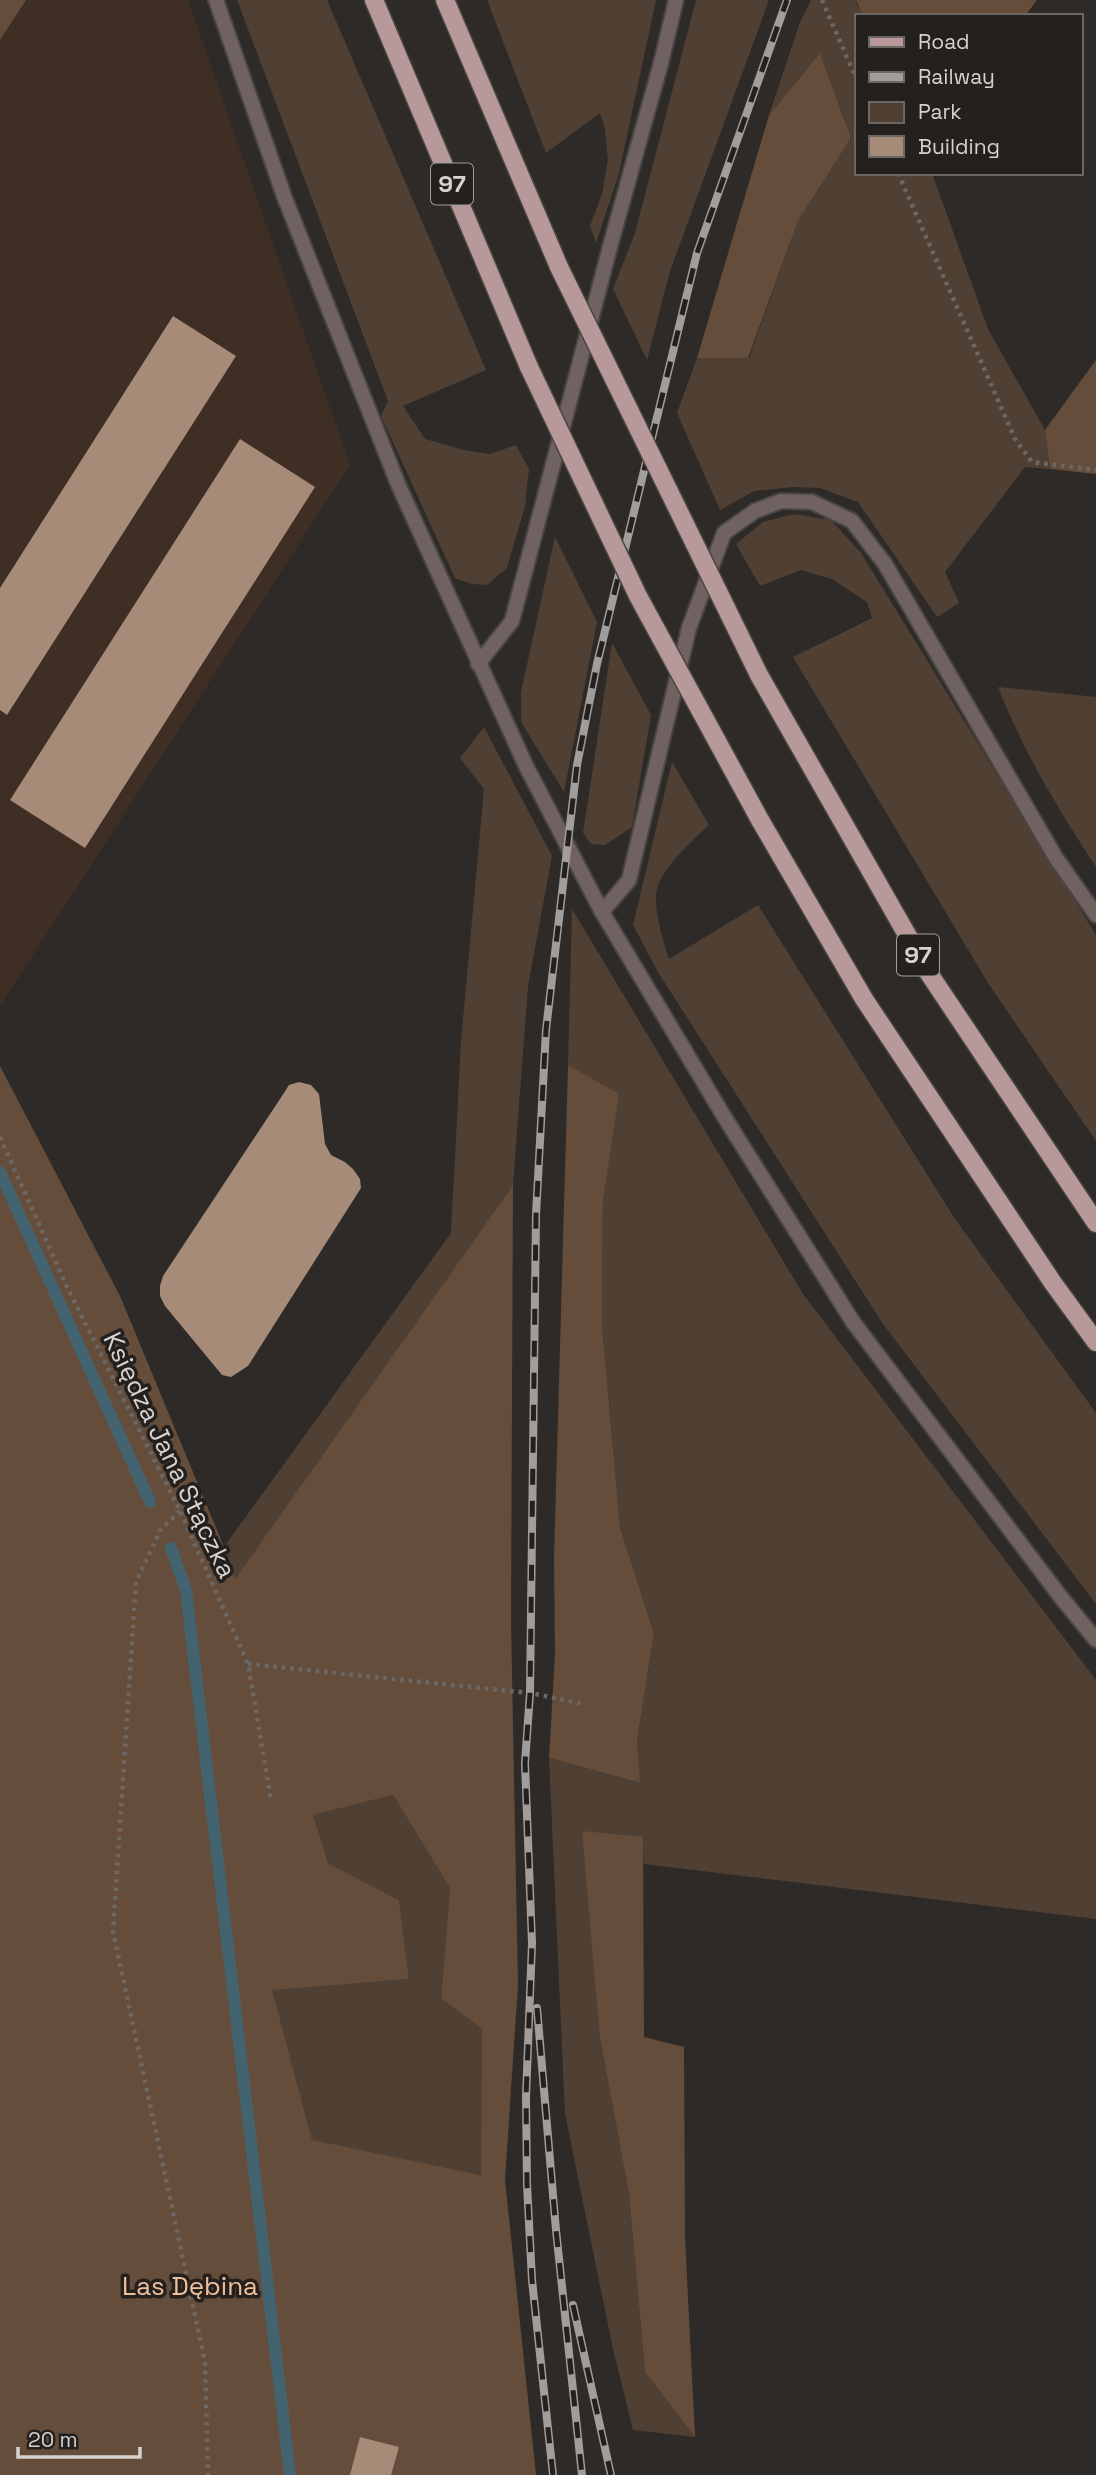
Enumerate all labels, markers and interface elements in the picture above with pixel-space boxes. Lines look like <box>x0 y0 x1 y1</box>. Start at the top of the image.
legend <box>855 14 1082 175</box>
text: Road <box>918 28 970 55</box>
text: Railway <box>918 63 995 90</box>
text: Park <box>918 98 962 125</box>
text: Building <box>918 133 1000 160</box>
road number: 97 <box>431 164 473 204</box>
road number: 97 <box>897 934 939 975</box>
street label: Księdza Jana Stączka <box>96 1326 244 1584</box>
park label: Las Dębina <box>122 2269 258 2303</box>
scale bar <box>18 2416 140 2460</box>
text: 20 m <box>28 2426 78 2453</box>

